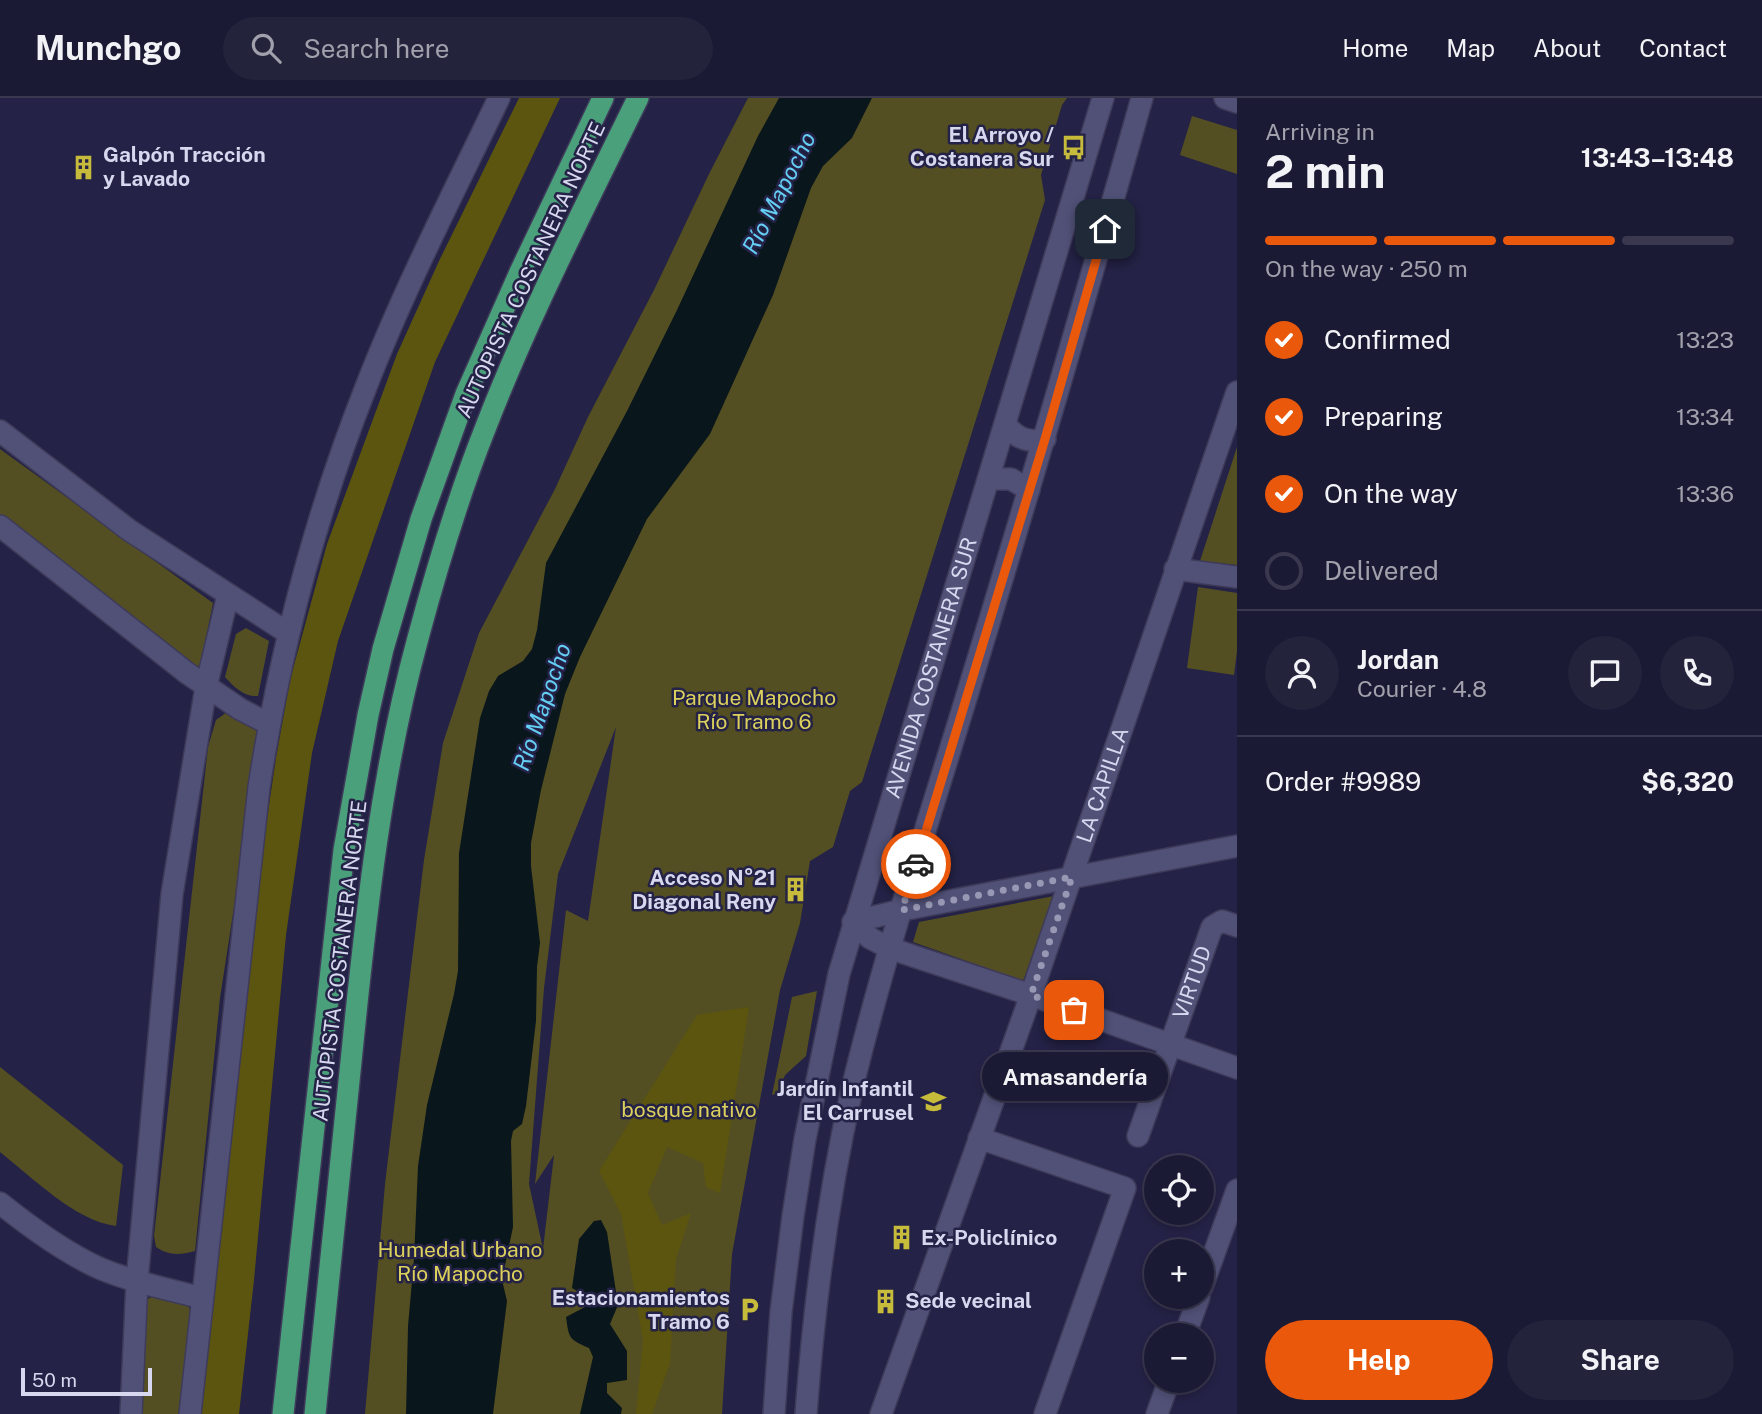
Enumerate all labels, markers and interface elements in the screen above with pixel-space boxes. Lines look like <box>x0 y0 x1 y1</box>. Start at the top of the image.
search box <box>223 17 713 80</box>
text: Munchgo <box>35 29 181 67</box>
icon: search <box>247 29 285 67</box>
text: Search here <box>303 33 449 64</box>
text: Home <box>1342 34 1408 62</box>
text: Map <box>1446 34 1495 62</box>
text: About <box>1533 34 1601 62</box>
text: Contact <box>1639 34 1727 62</box>
street label: AUTOPISTA COSTANERA NORTE <box>451 118 610 422</box>
text: Arriving in <box>1265 118 1375 145</box>
place label: El Arroyo / Costanera Sur <box>910 122 1054 171</box>
water label: Río Mapocho <box>736 127 821 258</box>
bus stop icon: El Arroyo / Costanera Sur <box>1060 133 1088 161</box>
place label: Galpón Tracción y Lavado <box>103 142 266 191</box>
text: 13:43–13:48 <box>1581 142 1734 173</box>
text: 2 min <box>1265 144 1385 198</box>
building icon: Galpón Tracción y Lavado <box>69 153 97 181</box>
pin <box>1075 199 1135 259</box>
icon: home <box>1086 210 1124 248</box>
text: On the way · 250 m <box>1265 255 1468 282</box>
icon: check <box>1265 321 1303 359</box>
text: Confirmed <box>1324 324 1451 355</box>
text: 13:23 <box>1676 326 1734 353</box>
icon: check <box>1265 398 1303 436</box>
text: Preparing <box>1324 401 1443 432</box>
text: 13:34 <box>1676 403 1734 430</box>
icon: check <box>1265 475 1303 513</box>
text: On the way <box>1324 478 1458 509</box>
text: 13:36 <box>1676 480 1734 507</box>
street label: AVENIDA COSTANERA SUR <box>880 534 982 801</box>
text: Delivered <box>1324 555 1439 586</box>
button: person <box>1265 636 1339 710</box>
button: chat <box>1568 636 1642 710</box>
button: phone <box>1660 636 1734 710</box>
water label: Río Mapocho <box>507 639 576 774</box>
text: Jordan <box>1357 644 1439 675</box>
text: Courier · 4.8 <box>1357 675 1487 702</box>
park label: Parque Mapocho Río Tramo 6 <box>672 685 836 734</box>
street label: LA CAPILLA <box>1071 724 1134 846</box>
text: Order #9989 <box>1265 766 1421 797</box>
text: $6,320 <box>1641 766 1734 797</box>
street label: AUTOPISTA COSTANERA NORTE <box>307 799 372 1123</box>
courier <box>881 829 951 899</box>
icon: car <box>897 845 935 883</box>
place label: Acceso N°21 Diagonal Reny <box>632 865 776 914</box>
building icon: Acceso N°21 Diagonal Reny <box>782 876 810 904</box>
street label: VIRTUD <box>1167 942 1216 1022</box>
pin <box>1044 980 1104 1040</box>
icon: bag <box>1055 991 1093 1029</box>
callout: Amasandería <box>981 1052 1167 1101</box>
text: Amasandería <box>1003 1063 1147 1090</box>
place label: Jardín Infantil El Carrusel <box>777 1076 914 1125</box>
school or university icon: Jardín Infantil El Carrusel <box>920 1087 948 1115</box>
park label: bosque nativo <box>621 1097 757 1122</box>
map controls <box>1144 1155 1214 1393</box>
button: locate <box>1144 1155 1214 1225</box>
building icon: Ex-Policlínico <box>887 1224 915 1252</box>
place label: Ex-Policlínico <box>921 1225 1057 1250</box>
park label: Humedal Urbano Río Mapocho <box>378 1237 543 1286</box>
button: + <box>1144 1239 1214 1309</box>
place label: Estacionamientos Tramo 6 <box>552 1285 730 1334</box>
building icon: Sede vecinal <box>871 1287 899 1315</box>
place label: Sede vecinal <box>905 1288 1032 1313</box>
parking icon: Estacionamientos Tramo 6 <box>736 1296 764 1324</box>
button: Help <box>1265 1320 1493 1400</box>
button: Share <box>1507 1320 1734 1400</box>
button: − <box>1144 1323 1214 1393</box>
scale bar <box>21 1365 152 1397</box>
text: 50 m <box>32 1369 77 1391</box>

